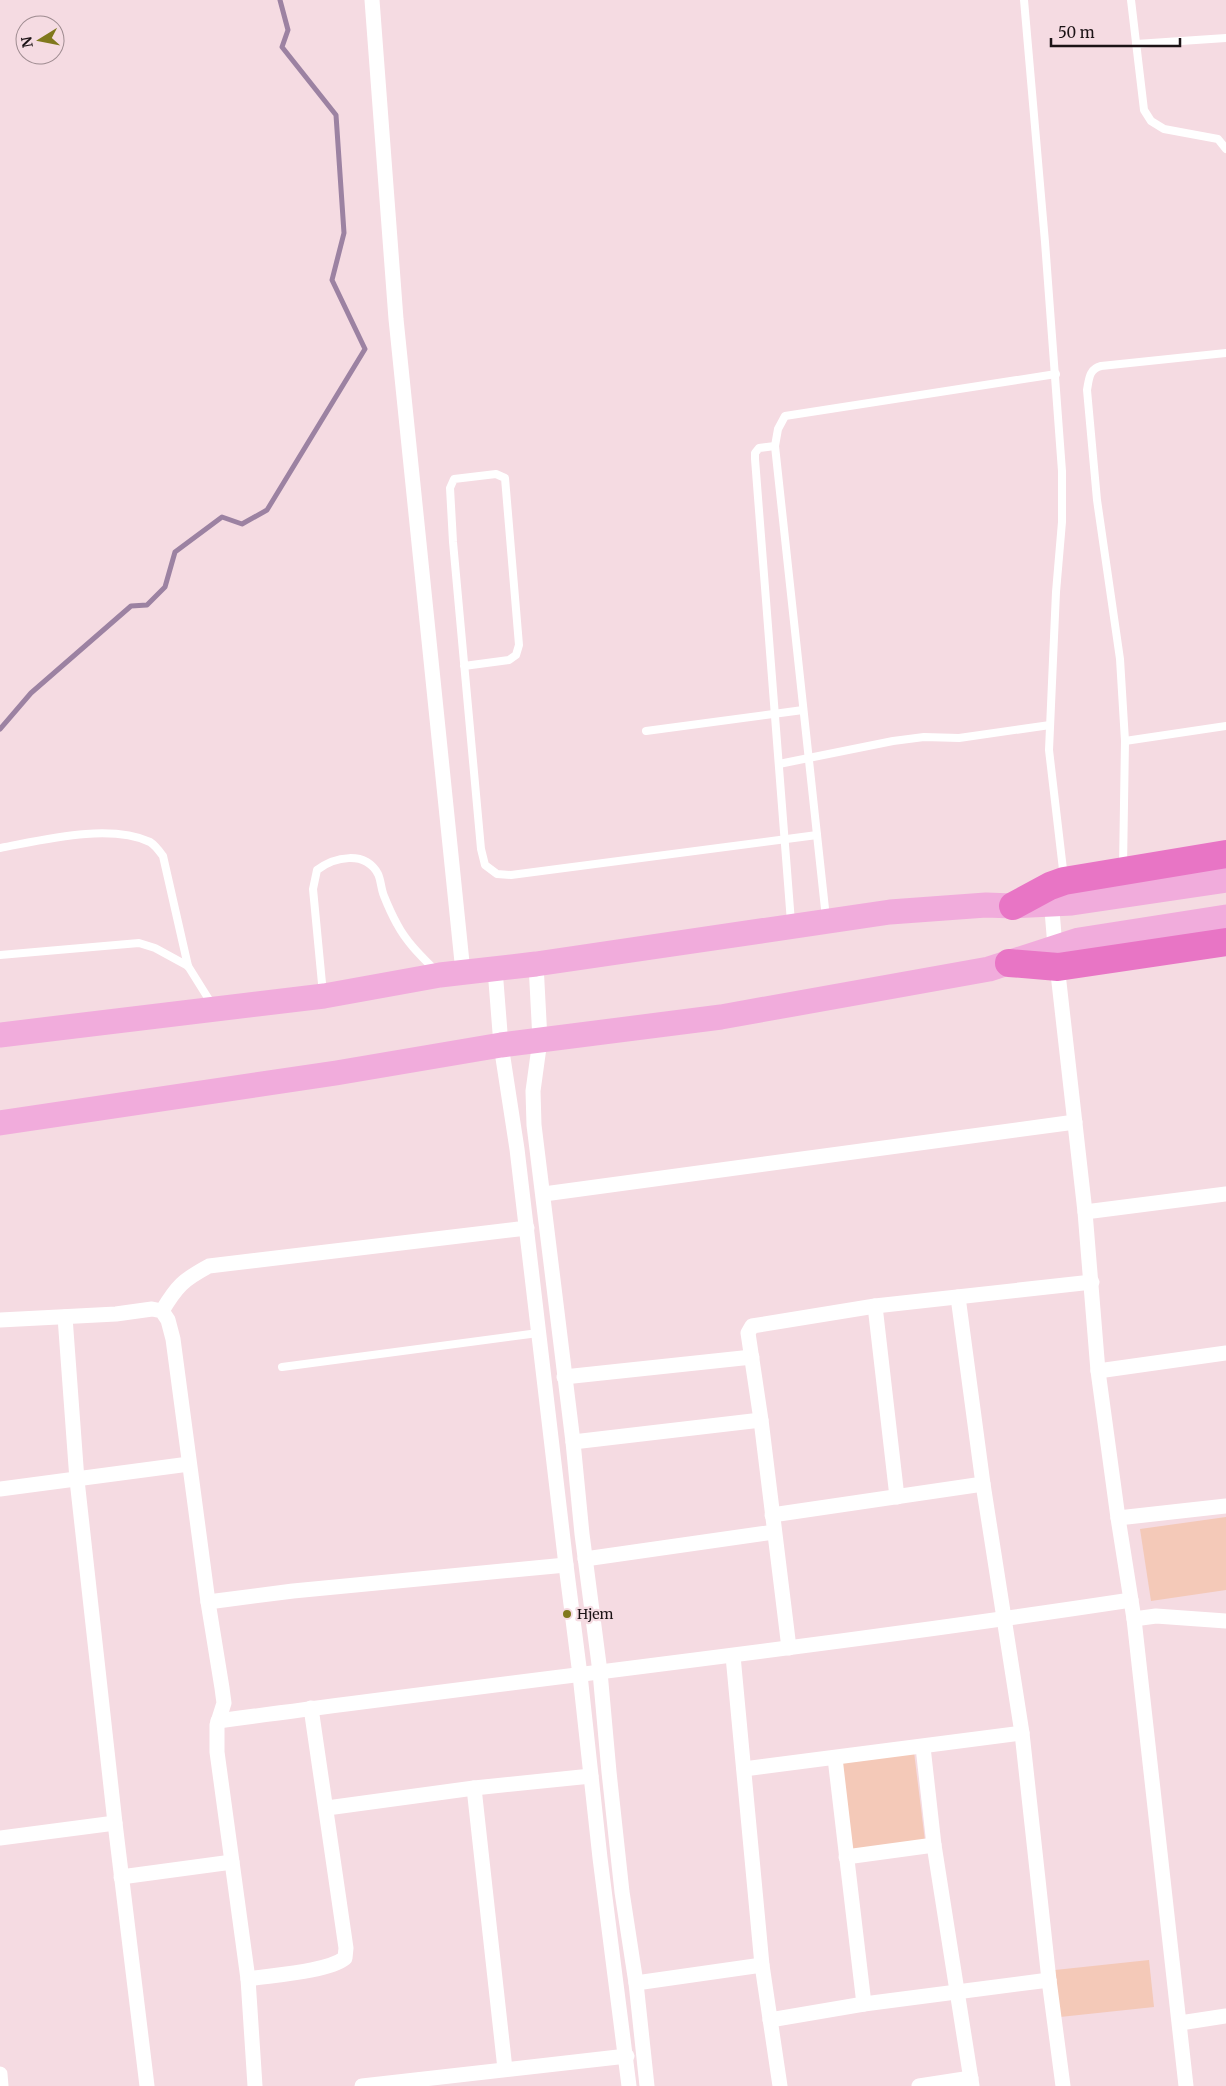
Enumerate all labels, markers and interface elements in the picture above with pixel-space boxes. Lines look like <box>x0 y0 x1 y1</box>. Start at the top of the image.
north arrow <box>15 15 65 65</box>
scale bar <box>1051 15 1180 47</box>
text: 50 m <box>1058 23 1095 42</box>
text: N <box>17 35 37 49</box>
place label: Hjem <box>577 1605 614 1623</box>
marker: Hjem <box>561 1608 573 1620</box>

